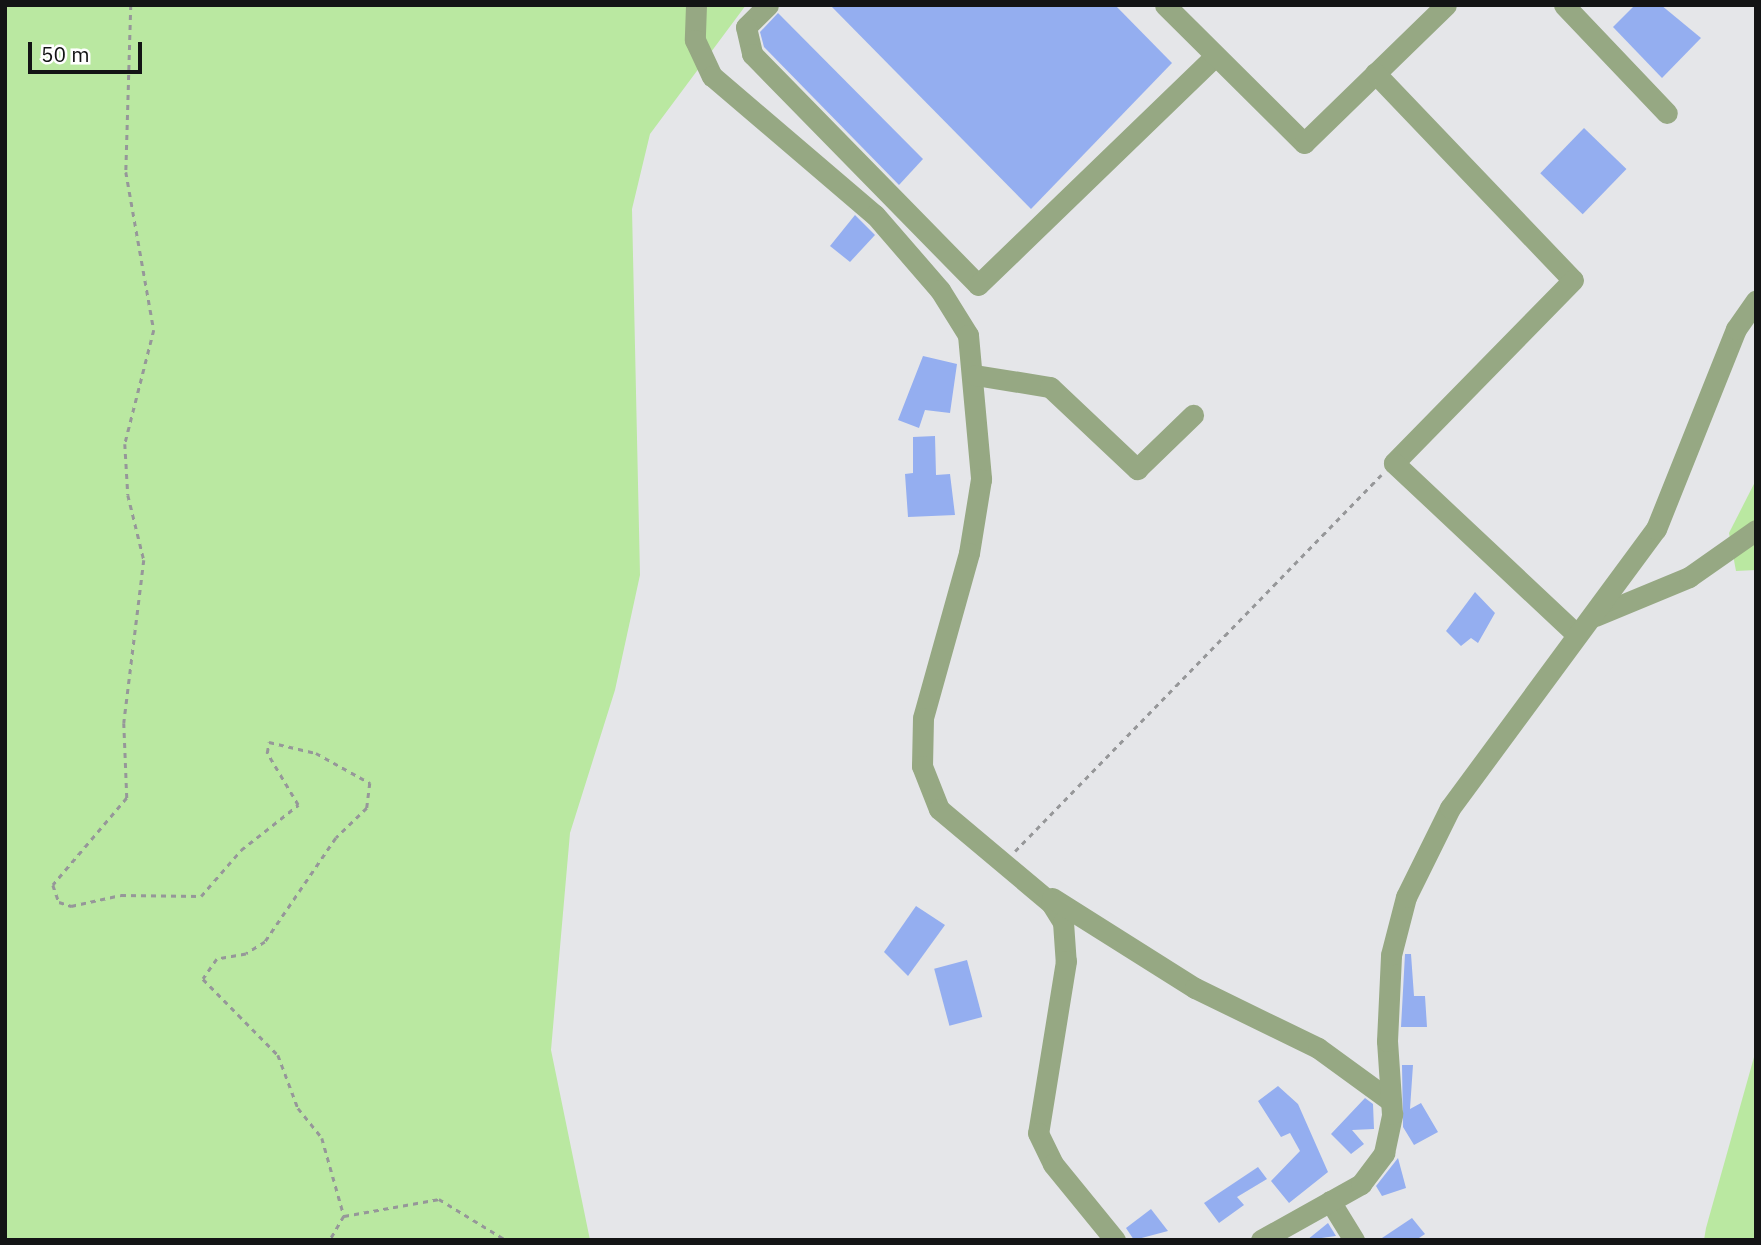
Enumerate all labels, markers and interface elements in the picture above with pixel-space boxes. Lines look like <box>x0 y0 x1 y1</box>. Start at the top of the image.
scale bar <box>32 28 145 72</box>
text: 50 m <box>41 40 90 68</box>

